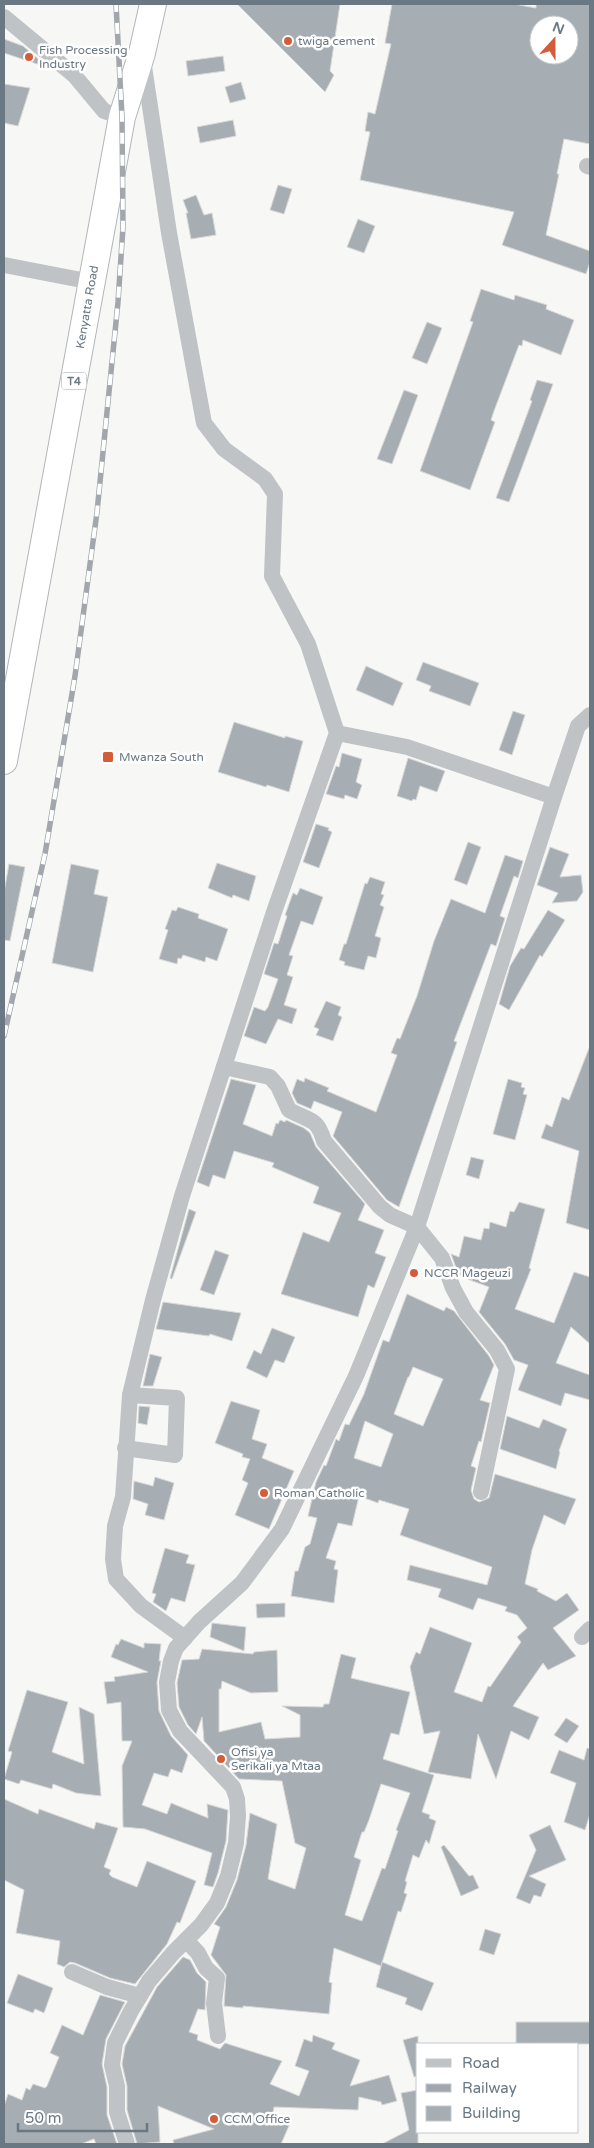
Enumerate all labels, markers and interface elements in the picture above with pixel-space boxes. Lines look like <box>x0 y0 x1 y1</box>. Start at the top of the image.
north arrow <box>529 15 579 65</box>
text: N <box>550 18 567 38</box>
place label: twiga cement <box>298 34 376 48</box>
marker: twiga cement <box>282 35 294 47</box>
place label: Fish Processing Industry <box>39 43 128 71</box>
marker: Fish Processing Industry <box>23 51 35 63</box>
street label: Kenyatta Road <box>73 264 101 350</box>
road number: T4 <box>62 372 86 390</box>
marker: Mwanza South <box>101 750 115 764</box>
place label: Mwanza South <box>119 750 204 764</box>
place label: NCCR Mageuzi <box>424 1266 511 1280</box>
marker: NCCR Mageuzi <box>408 1267 420 1279</box>
place label: Roman Catholic <box>274 1486 365 1500</box>
marker: Roman Catholic <box>258 1487 270 1499</box>
place label: Ofisi ya Serikali ya Mtaa <box>231 1745 321 1773</box>
marker: Ofisi ya Serikali ya Mtaa <box>215 1753 227 1765</box>
legend <box>416 2043 579 2133</box>
text: Road <box>462 2054 500 2072</box>
text: Railway <box>462 2079 517 2097</box>
scale bar <box>18 2100 146 2132</box>
text: Building <box>462 2104 521 2122</box>
text: 50 m <box>25 2109 62 2127</box>
place label: CCM Office <box>224 2112 291 2126</box>
marker: CCM Office <box>208 2113 220 2125</box>

